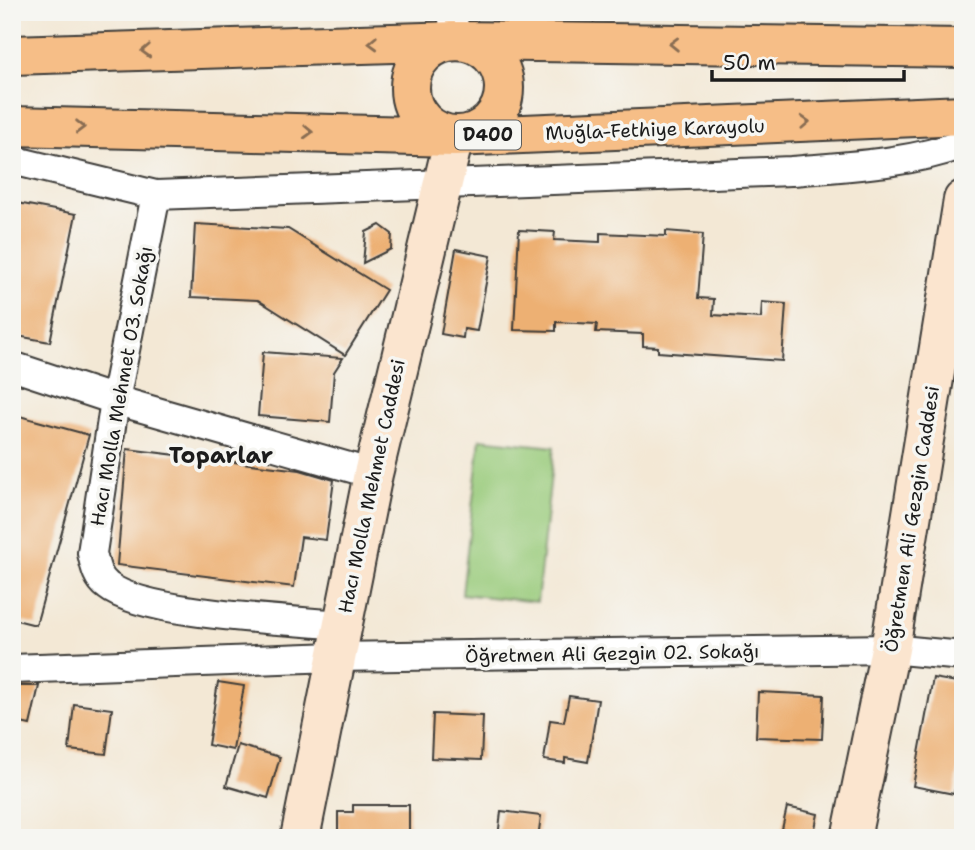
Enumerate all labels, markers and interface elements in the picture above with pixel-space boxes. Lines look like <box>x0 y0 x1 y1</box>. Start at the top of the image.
one-way arrow <box>367 36 378 51</box>
one-way arrow <box>668 36 679 52</box>
scale bar <box>712 38 905 82</box>
one-way arrow <box>140 43 151 58</box>
text: 50 m <box>723 49 776 77</box>
street label: Muğla-Fethiye Karayolu <box>545 113 765 146</box>
one-way arrow <box>799 115 810 130</box>
one-way arrow <box>76 119 86 135</box>
road number: D400 <box>455 120 521 150</box>
one-way arrow <box>303 125 314 140</box>
street label: Hacı Molla Mehmet 03. Sokağı <box>85 244 158 528</box>
street label: Hacı Molla Mehmet Caddesi <box>332 357 411 615</box>
street label: Öğretmen Ali Gezgin Caddesi <box>878 384 945 654</box>
district label: Toparlar <box>169 440 273 470</box>
street label: Öğretmen Ali Gezgin 02. Sokağı <box>465 638 759 669</box>

